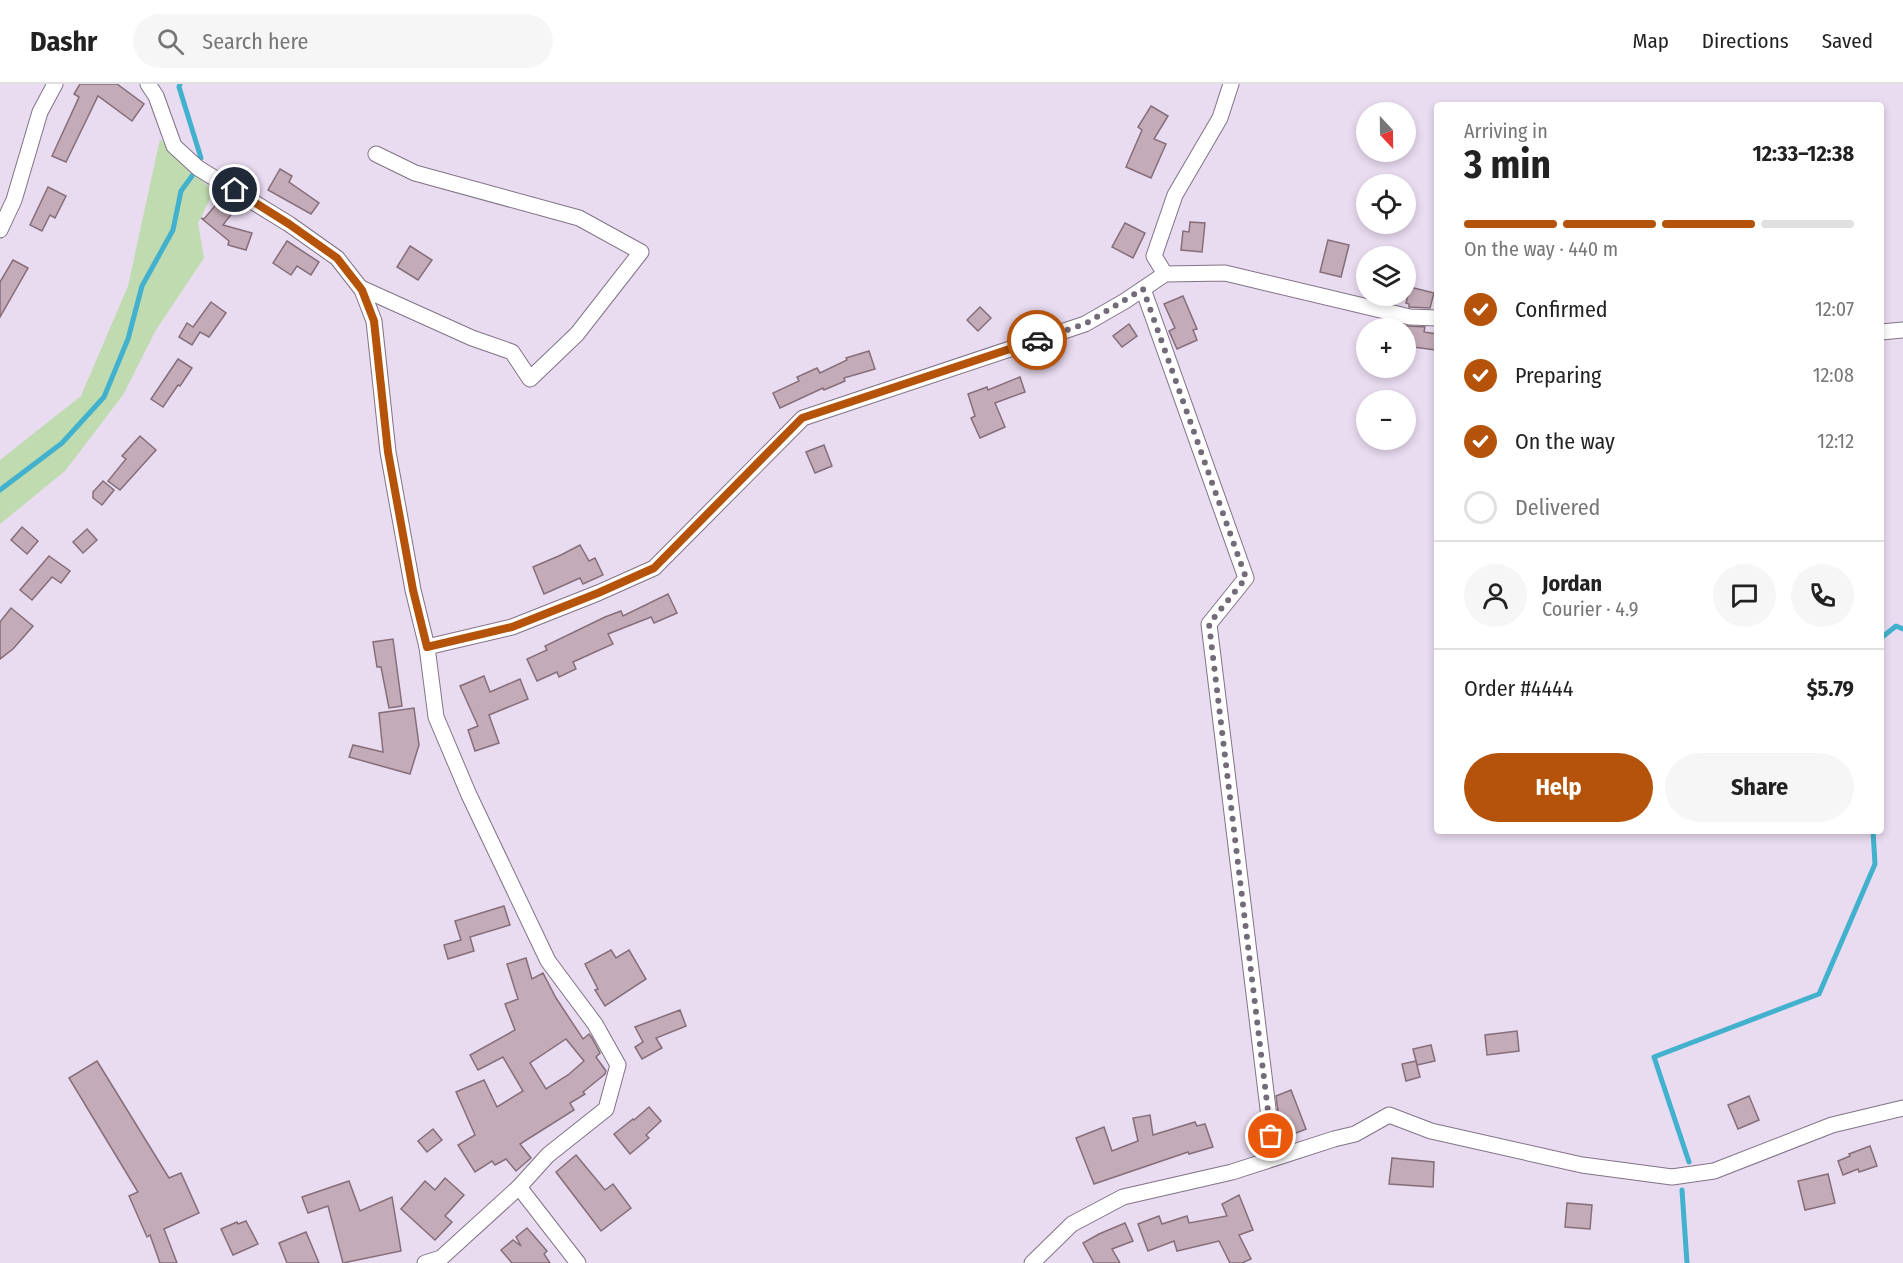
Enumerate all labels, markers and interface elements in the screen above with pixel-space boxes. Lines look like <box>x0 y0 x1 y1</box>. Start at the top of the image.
search box <box>133 14 553 68</box>
text: Dashr <box>30 25 97 58</box>
icon: search <box>154 25 187 58</box>
text: Search here <box>202 28 308 55</box>
text: Map <box>1632 28 1669 54</box>
text: Directions <box>1702 28 1789 54</box>
text: Saved <box>1822 28 1873 54</box>
north arrow <box>1356 102 1416 162</box>
map controls <box>1356 102 1416 450</box>
text: Arriving in <box>1464 119 1548 143</box>
text: 12:33–12:38 <box>1752 140 1854 167</box>
text: 3 min <box>1464 142 1551 188</box>
pin <box>209 164 260 215</box>
icon: home <box>218 173 251 206</box>
button: locate <box>1356 174 1416 234</box>
text: On the way · 440 m <box>1464 237 1618 261</box>
button: layers <box>1356 246 1416 306</box>
icon: check <box>1464 293 1497 326</box>
text: Confirmed <box>1515 296 1608 323</box>
text: 12:07 <box>1815 297 1854 321</box>
courier <box>1007 310 1067 370</box>
button: + <box>1356 318 1416 378</box>
icon: car <box>1021 324 1054 357</box>
icon: check <box>1464 359 1497 392</box>
text: Preparing <box>1515 362 1601 389</box>
text: 12:08 <box>1813 363 1854 387</box>
button: − <box>1356 390 1416 450</box>
icon: check <box>1464 425 1497 458</box>
text: On the way <box>1515 428 1615 455</box>
text: 12:12 <box>1817 429 1854 453</box>
text: Delivered <box>1515 494 1600 521</box>
button: person <box>1464 564 1527 627</box>
button: chat <box>1713 564 1776 627</box>
button: phone <box>1791 564 1854 627</box>
text: Jordan <box>1542 570 1602 597</box>
text: Courier · 4.9 <box>1542 597 1638 621</box>
text: Order #4444 <box>1464 675 1573 702</box>
text: $5.79 <box>1807 675 1854 702</box>
button: Help <box>1464 753 1653 822</box>
button: Share <box>1665 753 1854 822</box>
pin <box>1245 1110 1296 1161</box>
icon: bag <box>1254 1119 1287 1152</box>

